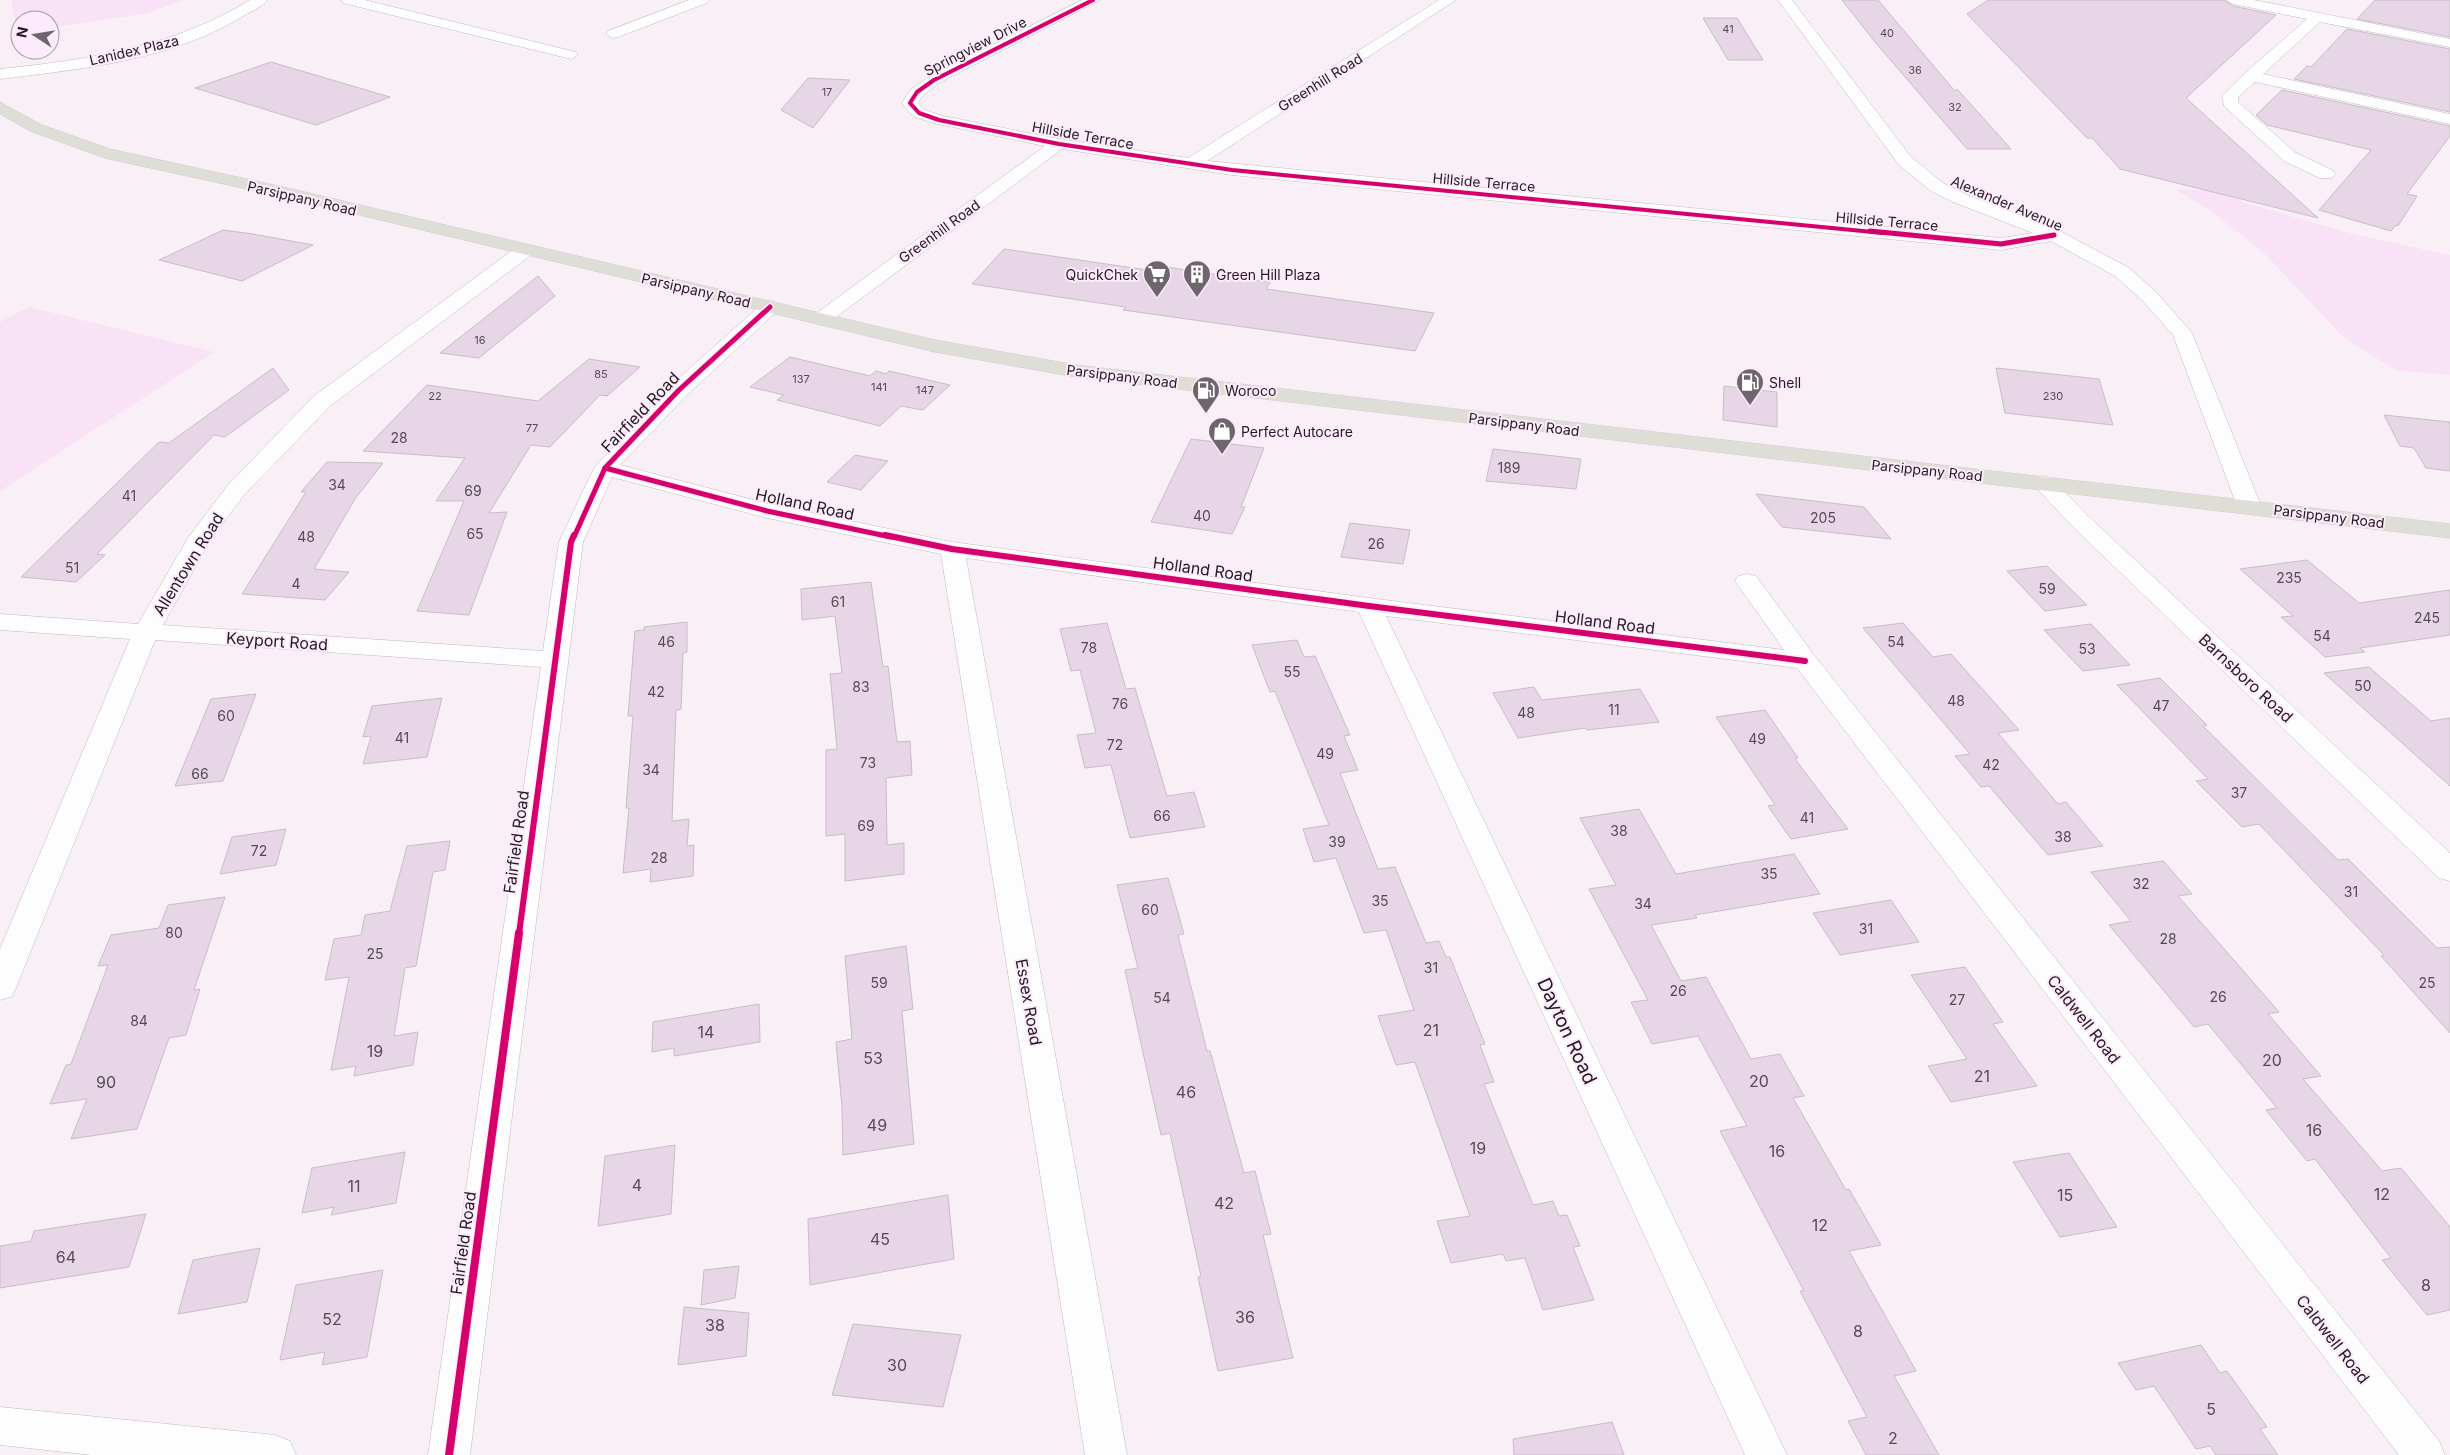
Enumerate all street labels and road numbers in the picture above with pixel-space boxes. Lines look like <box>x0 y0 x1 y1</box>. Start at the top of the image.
street label: Springview Drive <box>921 13 1029 79</box>
street label: Lanidex Plaza <box>88 31 180 69</box>
street label: Greenhill Road <box>1275 49 1365 115</box>
street label: Hillside Terrace <box>1031 118 1135 152</box>
street label: Hillside Terrace <box>1432 169 1536 195</box>
street label: Alexander Avenue <box>1949 172 2065 234</box>
street label: Parsippany Road <box>246 177 358 219</box>
street label: Greenhill Road <box>895 196 983 266</box>
street label: Hillside Terrace <box>1835 208 1939 234</box>
street label: Parsippany Road <box>640 269 752 311</box>
street label: Parsippany Road <box>1066 361 1178 391</box>
street label: Fairfield Road <box>597 368 683 456</box>
street label: Parsippany Road <box>1468 409 1580 439</box>
street label: Parsippany Road <box>1871 456 1983 484</box>
street label: Holland Road <box>754 484 856 524</box>
street label: Parsippany Road <box>2273 501 2385 531</box>
street label: Allentown Road <box>148 509 228 619</box>
street label: Holland Road <box>1152 552 1254 586</box>
street label: Holland Road <box>1554 606 1656 638</box>
street label: Keyport Road <box>225 627 329 655</box>
street label: Barnsboro Road <box>2195 629 2297 727</box>
street label: Fairfield Road <box>499 789 533 895</box>
street label: Essex Road <box>1012 957 1046 1047</box>
street label: Caldwell Road <box>2043 971 2125 1067</box>
street label: Dayton Road <box>1532 974 1602 1088</box>
street label: Fairfield Road <box>446 1190 480 1296</box>
street label: Caldwell Road <box>2292 1291 2374 1387</box>

